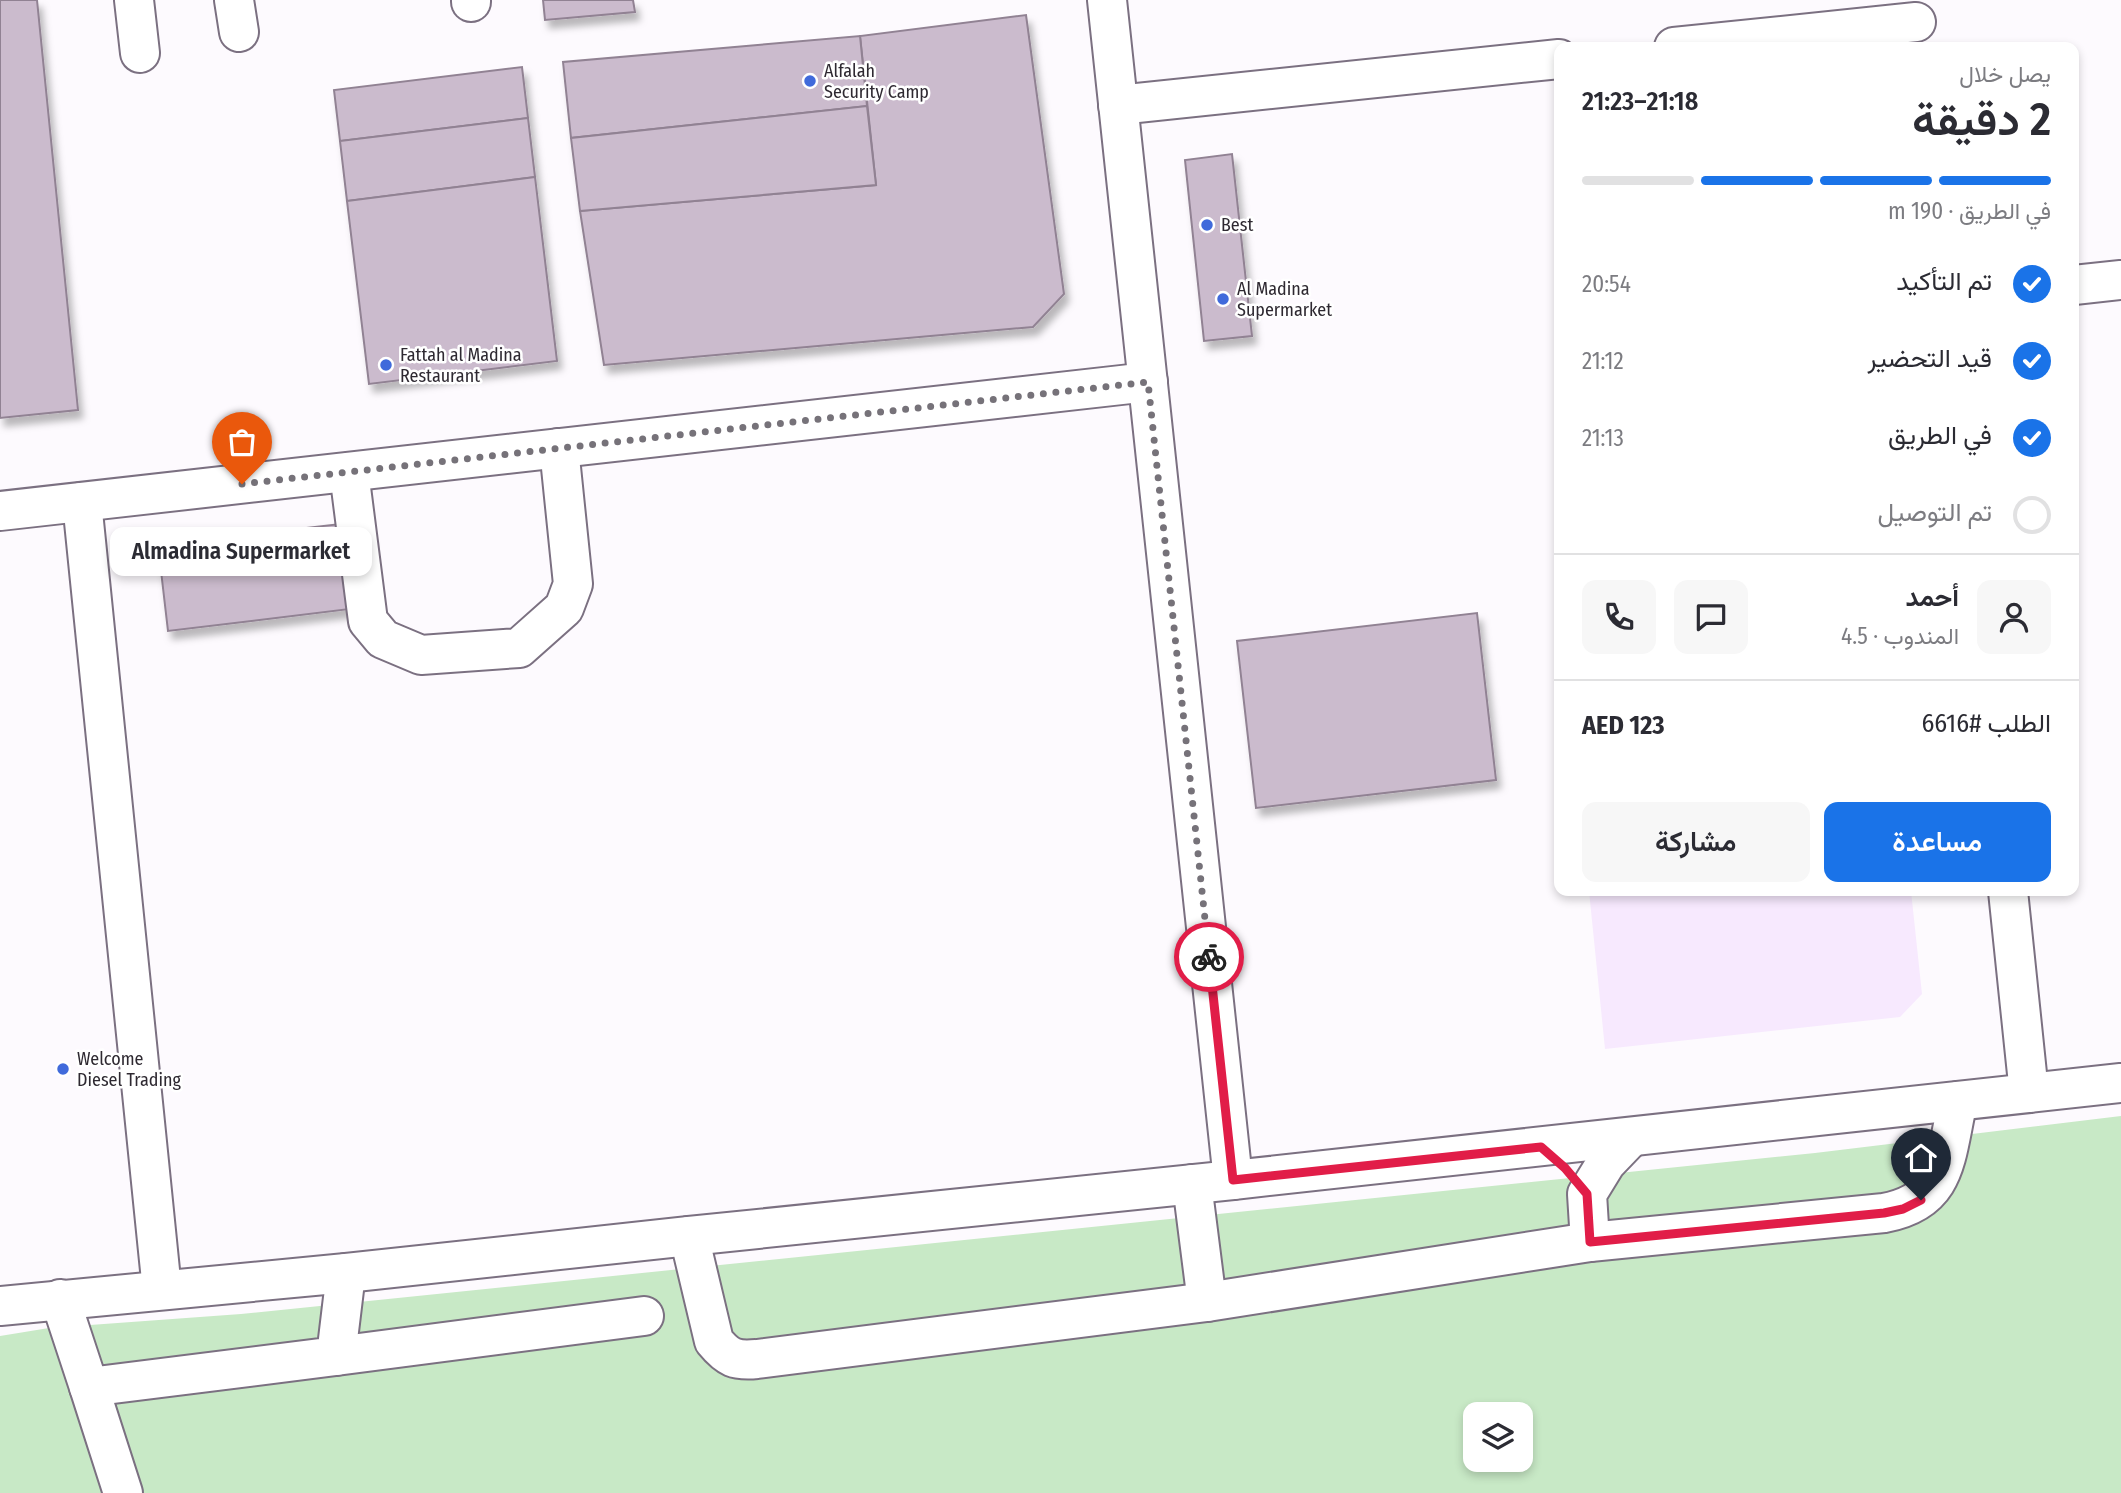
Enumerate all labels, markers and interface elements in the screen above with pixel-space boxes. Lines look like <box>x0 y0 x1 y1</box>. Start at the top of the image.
place label: Alfalah Security Camp <box>824 60 929 103</box>
text: يصل خلال <box>1959 60 2051 88</box>
marker: Alfalah Security Camp <box>802 73 818 89</box>
text: 21:18–21:23 <box>1582 86 1698 117</box>
text: 2 دقيقة <box>1912 92 2051 147</box>
text: في الطريق · 190 m <box>1888 197 2051 225</box>
place label: Best <box>1221 214 1253 236</box>
marker: Best <box>1199 217 1215 233</box>
icon: check <box>2013 265 2051 303</box>
text: تم التأكيد <box>1896 266 1992 297</box>
text: 20:54 <box>1582 270 1631 298</box>
place label: Al Madina Supermarket <box>1237 278 1332 321</box>
marker: Al Madina Supermarket <box>1215 291 1231 307</box>
icon: check <box>2013 342 2051 380</box>
text: قيد التحضير <box>1867 343 1992 374</box>
place label: Fattah al Madina Restaurant <box>400 344 522 387</box>
text: 21:12 <box>1582 347 1624 375</box>
marker: Fattah al Madina Restaurant <box>378 357 394 373</box>
pin <box>212 412 272 484</box>
icon: check <box>2013 419 2051 457</box>
text: في الطريق <box>1888 420 1992 451</box>
icon: bag <box>223 423 261 461</box>
text: 21:13 <box>1582 424 1624 452</box>
text: تم التوصيل <box>1878 497 1992 528</box>
callout: Almadina Supermarket <box>111 526 373 575</box>
text: Almadina Supermarket <box>132 537 350 565</box>
button: phone <box>1582 580 1656 654</box>
button: chat <box>1674 580 1748 654</box>
button: person <box>1977 580 2051 654</box>
text: أحمد <box>1906 582 1959 613</box>
text: المندوب · 4.5 <box>1841 622 1959 650</box>
text: الطلب #6616 <box>1921 708 2051 739</box>
text: AED 123 <box>1582 710 1665 741</box>
button: مشاركة <box>1582 802 1810 882</box>
button: مساعدة <box>1824 802 2051 882</box>
courier <box>1174 922 1244 992</box>
icon: bike <box>1190 938 1228 976</box>
place label: Welcome Diesel Trading <box>77 1048 181 1091</box>
marker: Welcome Diesel Trading <box>55 1061 71 1077</box>
pin <box>1891 1128 1951 1200</box>
icon: home <box>1902 1139 1940 1177</box>
map controls <box>1463 1402 1533 1472</box>
button: layers <box>1463 1402 1533 1472</box>

